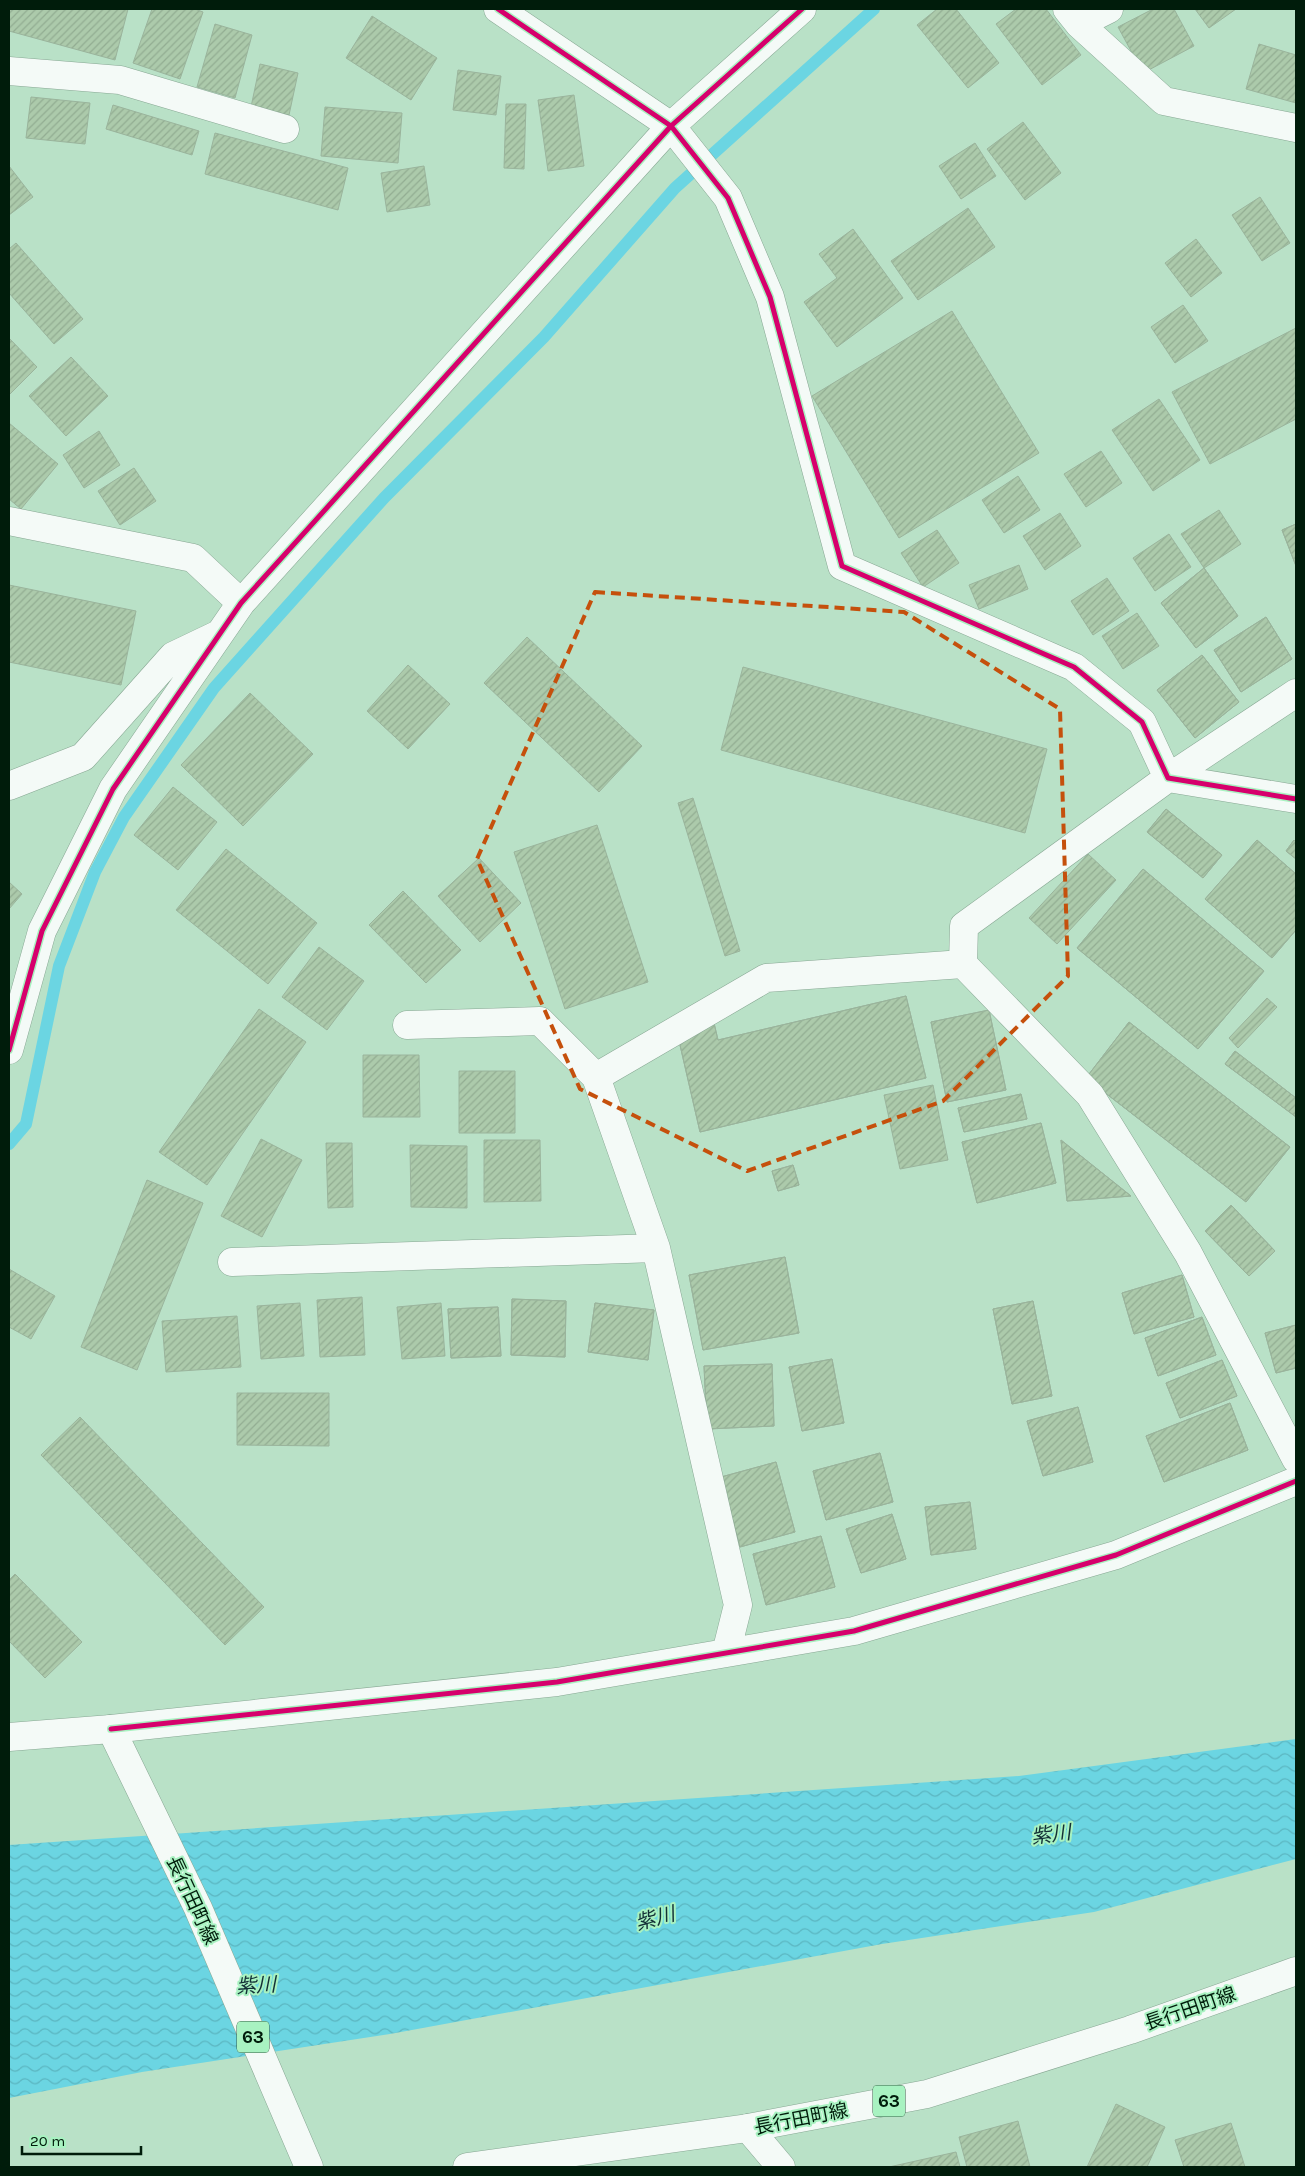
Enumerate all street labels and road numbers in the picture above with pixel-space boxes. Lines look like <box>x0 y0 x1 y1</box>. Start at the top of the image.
street label: 長行田町線 <box>162 1853 222 1948</box>
street label: 長行田町線 <box>1142 1983 1239 2035</box>
road number: 63 <box>237 2021 269 2052</box>
road number: 63 <box>873 2086 905 2116</box>
street label: 長行田町線 <box>752 2099 850 2139</box>

